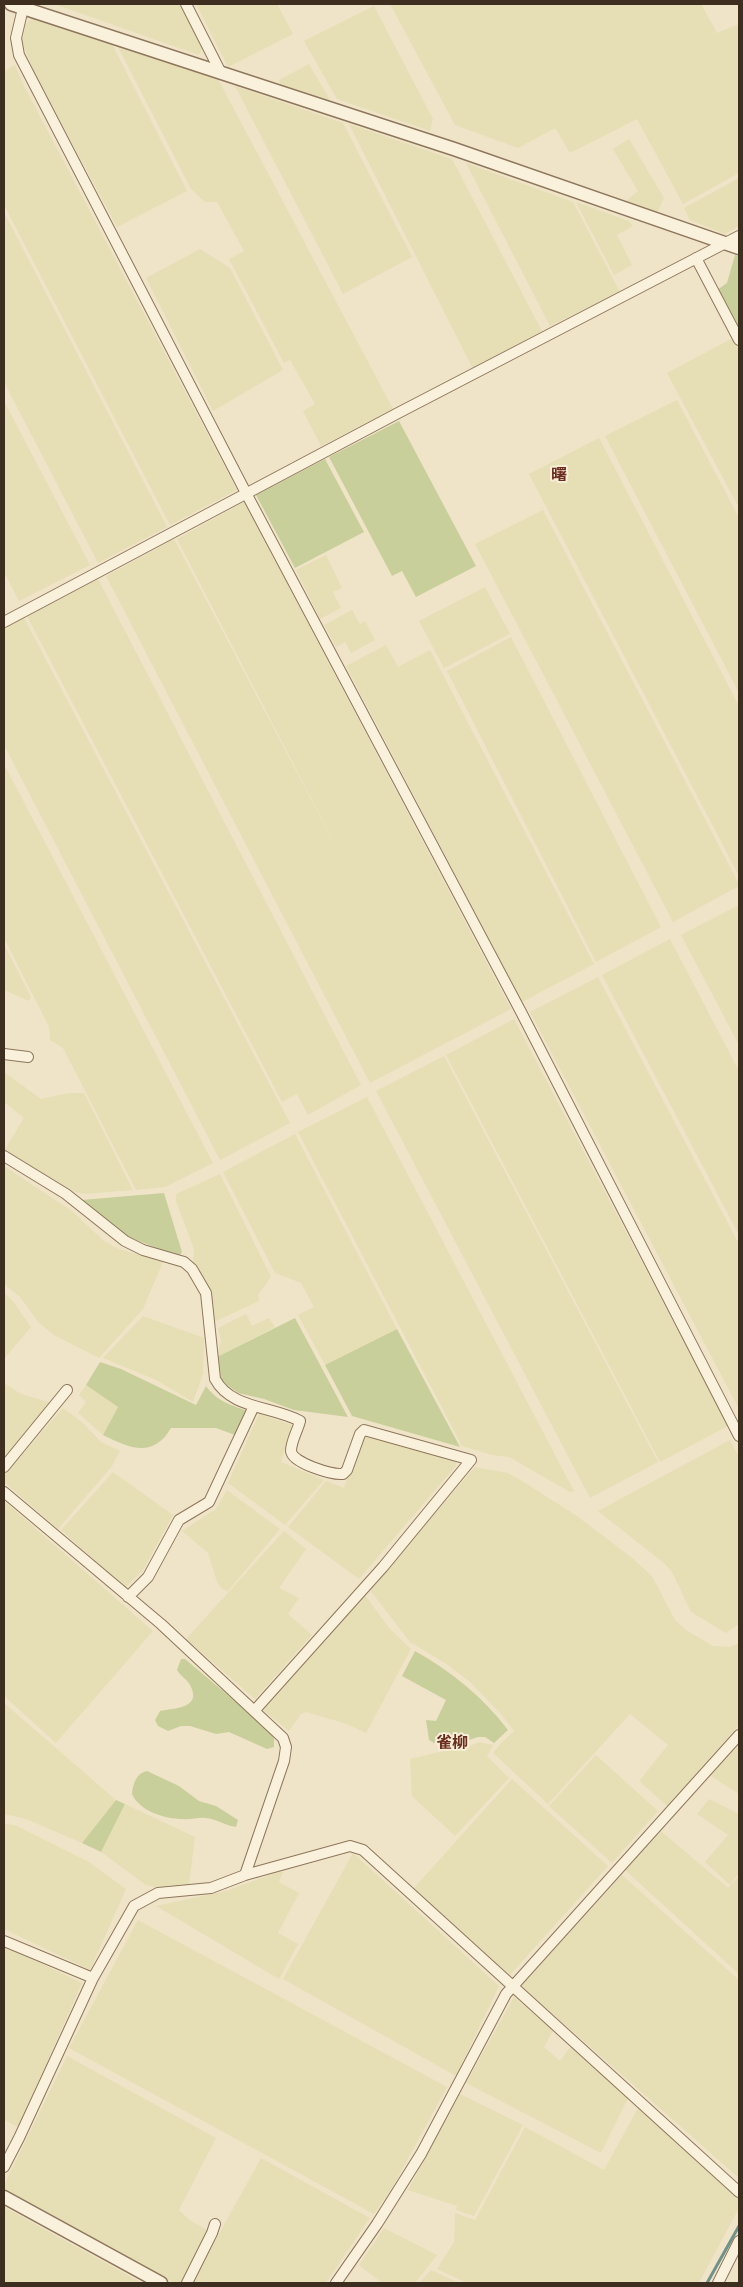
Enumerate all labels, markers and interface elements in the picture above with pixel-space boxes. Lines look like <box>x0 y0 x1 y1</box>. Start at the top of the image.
district label: 曙 <box>551 465 567 485</box>
district label: 雀柳 <box>436 1733 468 1753</box>

